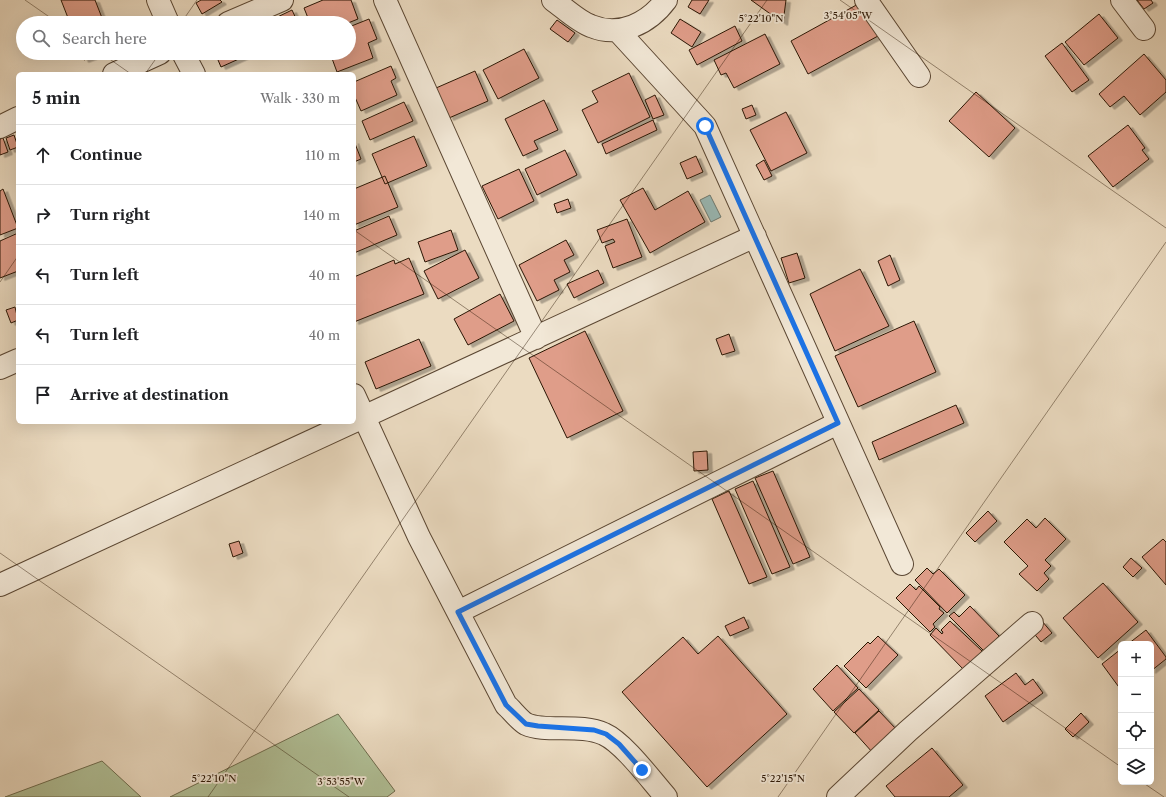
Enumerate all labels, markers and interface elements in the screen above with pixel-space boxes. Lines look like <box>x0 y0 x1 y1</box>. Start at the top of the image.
text: 3°54'05"W <box>824 9 873 22</box>
text: 5°22'10"N <box>739 12 783 25</box>
search box <box>16 16 356 60</box>
icon: search <box>30 27 52 49</box>
text: Search here <box>62 29 147 48</box>
text: 5 min <box>32 88 80 108</box>
text: Walk · 330 m <box>260 90 340 106</box>
route start <box>696 117 714 135</box>
icon: ahead <box>32 144 54 166</box>
text: Continue <box>70 145 142 164</box>
text: 110 m <box>305 147 340 163</box>
icon: right <box>32 204 54 226</box>
text: Turn right <box>70 205 150 224</box>
text: 140 m <box>303 207 340 223</box>
icon: left <box>32 264 54 286</box>
text: Turn left <box>70 265 139 284</box>
text: 40 m <box>309 267 340 283</box>
icon: left <box>32 324 54 346</box>
text: Turn left <box>70 325 139 344</box>
text: 40 m <box>309 327 340 343</box>
icon: arrive <box>32 384 54 406</box>
text: Arrive at destination <box>70 385 229 404</box>
map controls <box>1118 641 1154 785</box>
button: + <box>1118 641 1154 677</box>
button: − <box>1118 677 1154 713</box>
button: locate <box>1118 713 1154 749</box>
button: layers <box>1118 749 1154 785</box>
route end <box>633 761 651 779</box>
text: 5°22'10"N <box>192 772 236 785</box>
text: 5°22'15"N <box>761 772 805 785</box>
text: 3°53'55"W <box>317 775 366 788</box>

